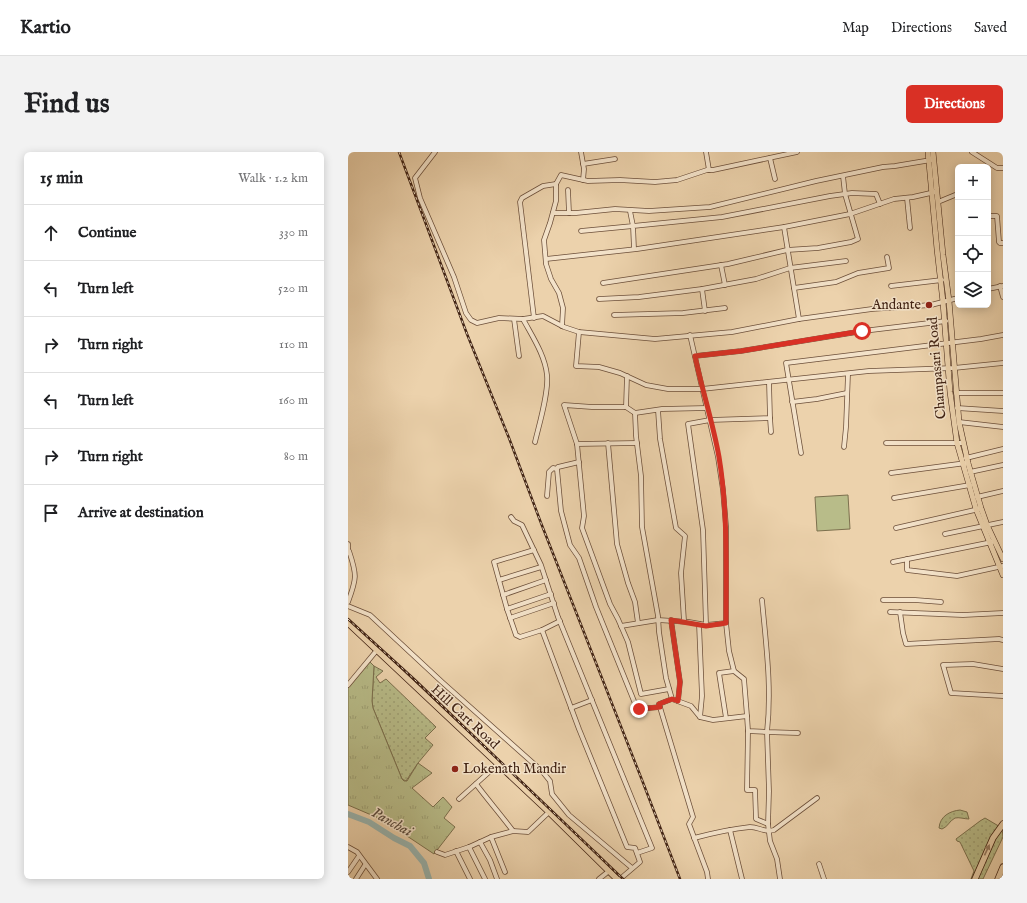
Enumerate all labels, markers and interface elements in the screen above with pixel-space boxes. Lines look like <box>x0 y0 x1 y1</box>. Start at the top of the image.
text: Kartio <box>20 16 71 40</box>
text: Map <box>842 19 869 37</box>
text: Directions <box>891 19 952 37</box>
text: Saved <box>974 19 1007 37</box>
button: Directions <box>906 85 1003 123</box>
text: Find us <box>24 87 110 122</box>
map controls <box>955 164 991 308</box>
button: + <box>955 164 991 200</box>
text: 15 min <box>40 168 83 189</box>
text: Walk · 1.2 km <box>238 170 308 187</box>
button: − <box>955 200 991 236</box>
icon: ahead <box>40 222 62 244</box>
text: Continue <box>78 223 136 242</box>
text: 330 m <box>279 224 308 241</box>
button: locate <box>955 236 991 272</box>
button: layers <box>955 272 991 308</box>
icon: left <box>40 278 62 300</box>
text: Turn left <box>78 279 134 298</box>
text: 520 m <box>278 280 308 297</box>
place label: Andante <box>871 296 922 314</box>
marker: Andante <box>924 300 934 310</box>
street label: Champasari Road <box>924 316 950 420</box>
route start <box>853 322 871 340</box>
icon: right <box>40 334 62 356</box>
text: Turn right <box>78 335 143 354</box>
text: 110 m <box>279 336 308 353</box>
icon: left <box>40 390 62 412</box>
text: Turn left <box>78 391 134 410</box>
text: 160 m <box>278 392 308 409</box>
icon: right <box>40 446 62 468</box>
text: Turn right <box>78 447 143 466</box>
text: 80 m <box>284 448 308 465</box>
icon: arrive <box>40 502 62 524</box>
text: Arrive at destination <box>78 503 204 522</box>
street label: Hill Cart Road <box>427 681 503 754</box>
route end <box>630 700 648 718</box>
place label: Lokenath Mandir <box>463 760 566 778</box>
marker: Lokenath Mandir <box>450 764 460 774</box>
water label: Panchai <box>368 803 417 842</box>
one-way arrow <box>984 845 990 856</box>

